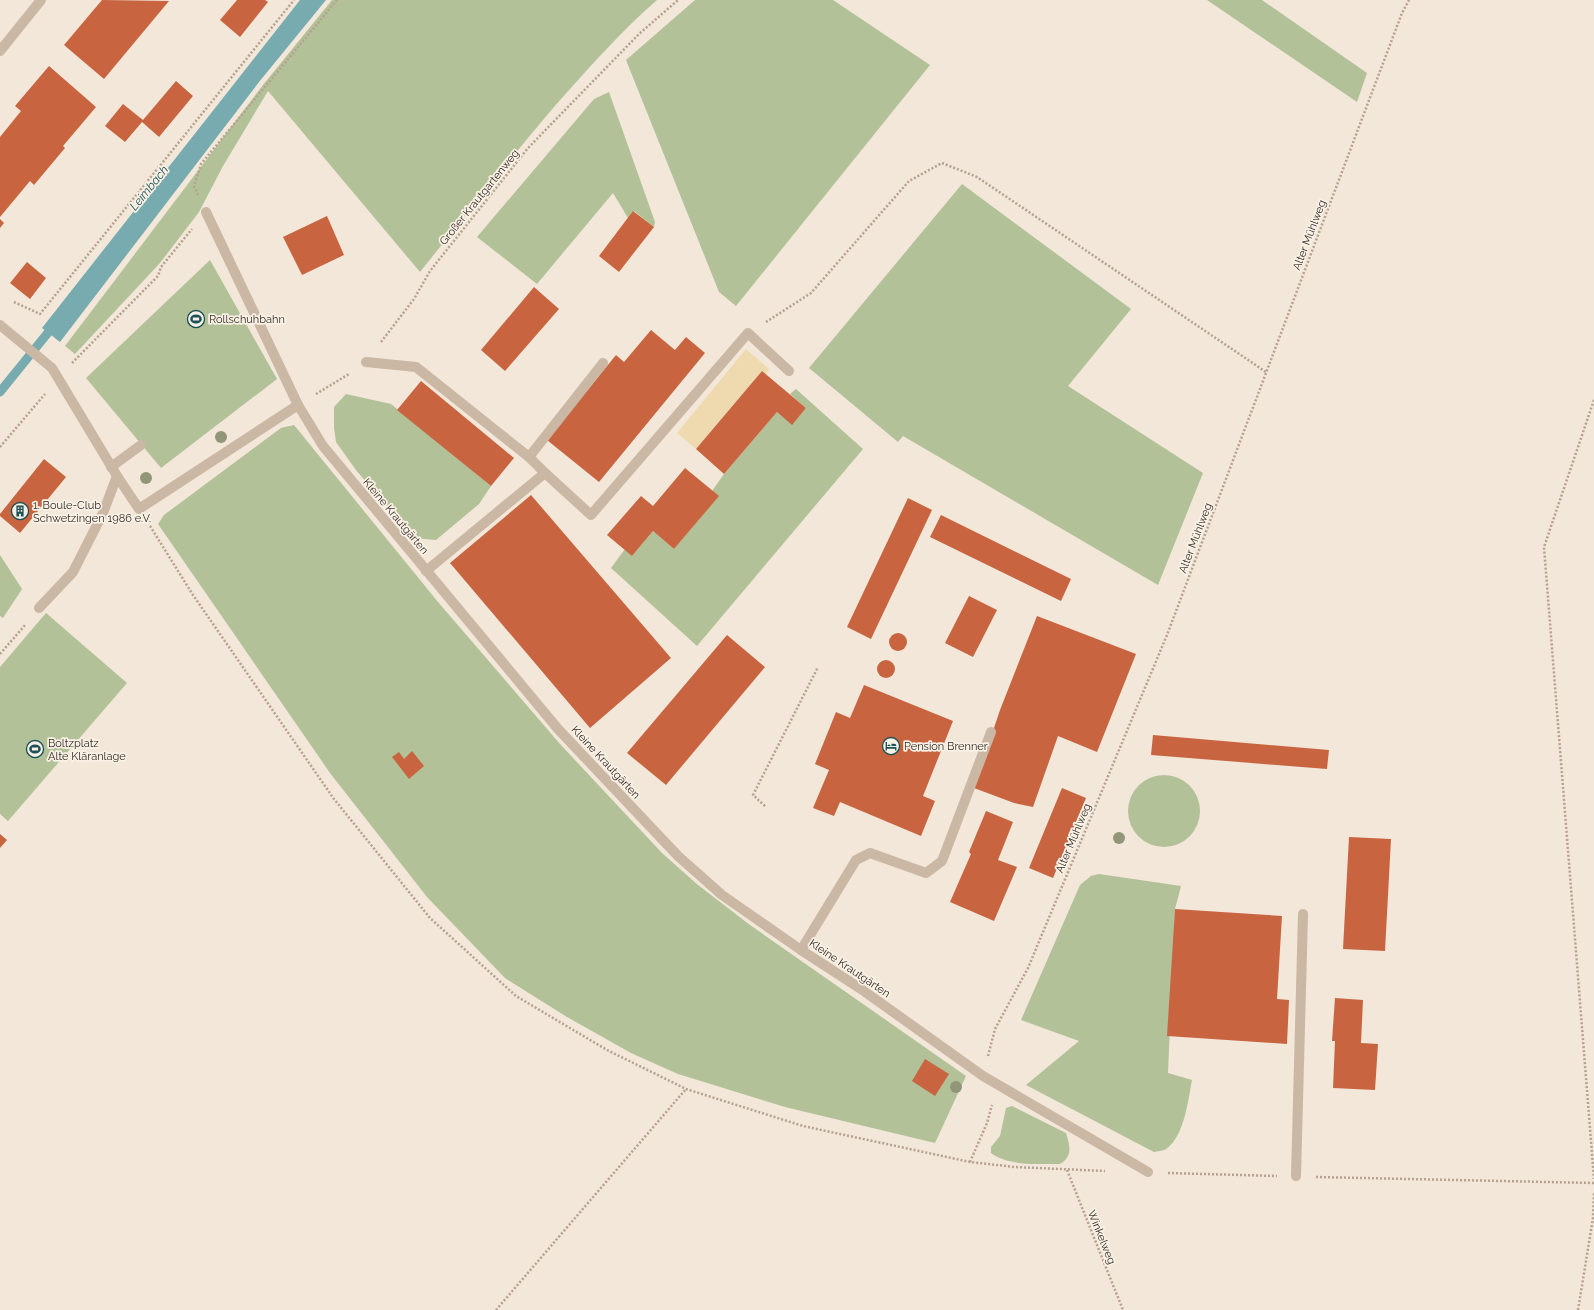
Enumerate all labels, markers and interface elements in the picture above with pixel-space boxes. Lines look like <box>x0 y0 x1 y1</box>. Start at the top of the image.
street label: Großer Krautgartenweg <box>437 147 522 248</box>
water label: Leimbach <box>127 163 171 213</box>
street label: Alter Mühlweg <box>1290 198 1329 272</box>
sports icon: Rollschuhbahn <box>186 309 206 329</box>
place label: Rollschuhbahn <box>209 313 285 326</box>
street label: Kleine Krautgärten <box>360 476 431 557</box>
place label: 1. Boule-Club Schwetzingen 1986 e.V. <box>33 499 151 525</box>
building icon: 1. Boule-Club Schwetzingen 1986 e.V. <box>10 501 30 521</box>
street label: Alter Mühlweg <box>1176 501 1215 575</box>
street label: Kleine Krautgärten <box>569 723 643 801</box>
hotel icon: Pension Brenner <box>881 736 901 756</box>
place label: Boltzplatz Alte Kläranlage <box>48 737 126 763</box>
sports icon: Boltzplatz Alte Kläranlage <box>25 739 45 759</box>
place label: Pension Brenner <box>904 740 988 753</box>
street label: Alter Mühlweg <box>1053 801 1094 875</box>
street label: Kleine Krautgärten <box>807 937 893 1000</box>
street label: Winkelweg <box>1085 1208 1118 1266</box>

